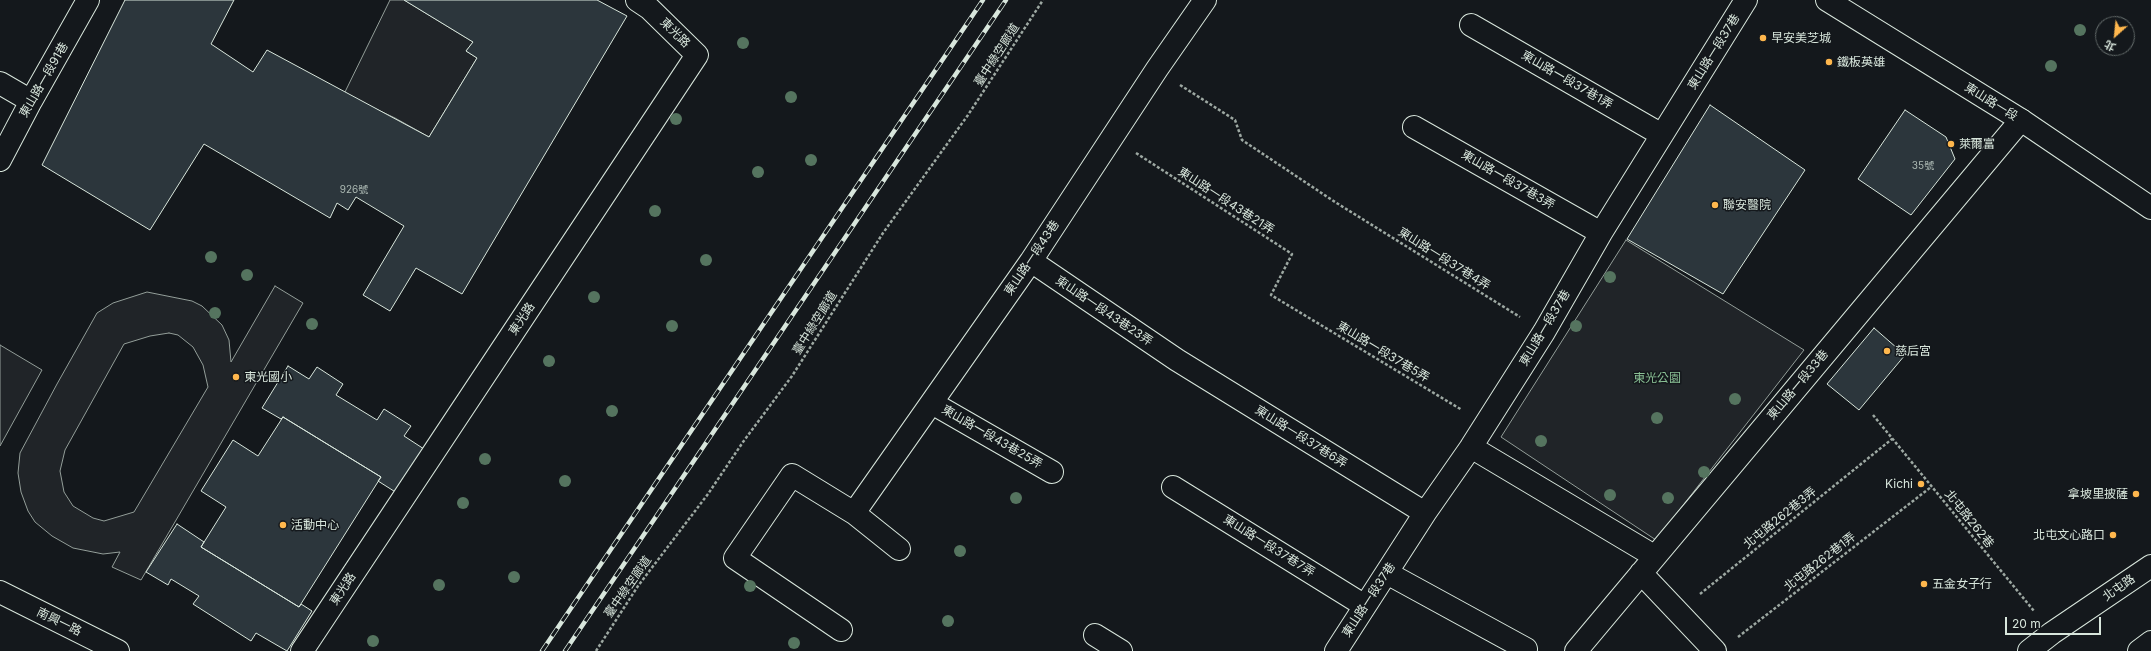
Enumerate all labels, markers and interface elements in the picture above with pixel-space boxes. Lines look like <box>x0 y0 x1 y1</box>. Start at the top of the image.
street label: 東山路一段37巷 <box>1685 12 1743 92</box>
street label: 東光路 <box>657 15 693 51</box>
north arrow <box>2095 16 2135 56</box>
street label: 臺中綠空廊道 <box>971 21 1023 89</box>
place label: 早安美芝城 <box>1771 31 1831 45</box>
marker: 早安美芝城 <box>1758 33 1768 43</box>
text: 北 <box>2102 37 2118 55</box>
street label: 東山路一段91巷 <box>17 40 71 120</box>
street label: 東山路一段37巷1弄 <box>1519 48 1615 112</box>
place label: 鐵板英雄 <box>1837 55 1885 69</box>
marker: 鐵板英雄 <box>1824 57 1834 67</box>
street label: 東山路一段 <box>1962 80 2020 124</box>
place label: 萊爾富 <box>1959 137 1995 151</box>
marker: 萊爾富 <box>1946 139 1956 149</box>
street label: 東山路一段37巷3弄 <box>1459 147 1557 213</box>
house number: 35號 <box>1912 160 1934 172</box>
street label: 東山路一段43巷21弄 <box>1175 165 1277 237</box>
house number: 926號 <box>340 184 368 196</box>
place label: 聯安醫院 <box>1723 198 1771 212</box>
marker: 聯安醫院 <box>1710 200 1720 210</box>
street label: 東山路一段43巷 <box>1002 218 1062 298</box>
street label: 東山路一段37巷4弄 <box>1395 225 1493 293</box>
street label: 東山路一段43巷23弄 <box>1053 273 1155 349</box>
street label: 東山路一段37巷 <box>1517 287 1573 369</box>
street label: 臺中綠空廊道 <box>790 289 840 357</box>
street label: 東光路 <box>506 300 538 338</box>
street label: 東山路一段37巷5弄 <box>1334 319 1432 385</box>
place label: 慈后宮 <box>1895 344 1931 358</box>
marker: 慈后宮 <box>1882 346 1892 356</box>
street label: 東山路一段33巷 <box>1765 347 1831 423</box>
place label: 東光國小 <box>244 370 292 384</box>
park label: 東光公園 <box>1633 371 1681 385</box>
marker: 東光國小 <box>231 372 241 382</box>
street label: 東山路一段43巷25弄 <box>939 402 1045 472</box>
street label: 東山路一段37巷6弄 <box>1252 403 1350 471</box>
place label: Kichi <box>1885 477 1913 491</box>
marker: Kichi <box>1916 479 1926 489</box>
street label: 北屯路262巷3弄 <box>1741 484 1819 552</box>
street label: 北屯路262巷 <box>1941 487 1997 551</box>
place label: 拿坡里披薩 <box>2068 487 2128 501</box>
marker: 拿坡里披薩 <box>2131 489 2141 499</box>
street label: 東山路一段37巷7弄 <box>1221 512 1317 580</box>
place label: 活動中心 <box>291 518 339 532</box>
marker: 活動中心 <box>278 520 288 530</box>
place label: 北屯文心路口 <box>2033 528 2105 542</box>
street label: 北屯路262巷1弄 <box>1781 530 1859 594</box>
marker: 北屯文心路口 <box>2108 530 2118 540</box>
street label: 臺中綠空廊道 <box>601 553 655 621</box>
street label: 東山路一段37巷 <box>1339 560 1399 640</box>
street label: 東光路 <box>327 570 359 608</box>
street label: 北屯路 <box>2100 572 2138 604</box>
place label: 五金女子行 <box>1932 577 1992 591</box>
marker: 五金女子行 <box>1919 579 1929 589</box>
street label: 南興一路 <box>34 605 84 639</box>
scale bar <box>2007 609 2103 635</box>
text: 20 m <box>2012 616 2041 631</box>

